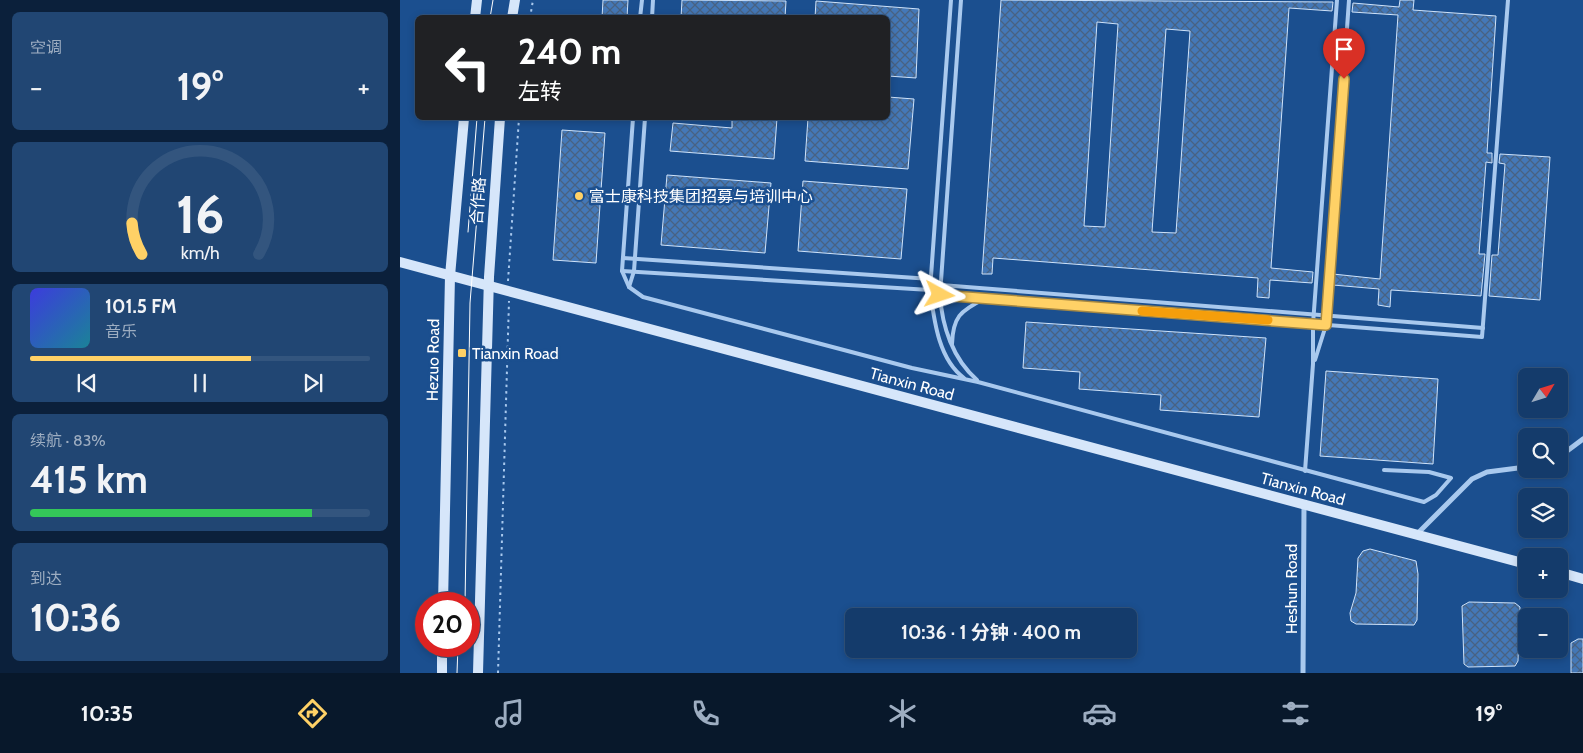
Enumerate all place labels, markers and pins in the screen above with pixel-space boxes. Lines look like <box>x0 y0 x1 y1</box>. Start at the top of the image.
pin <box>1323 28 1365 79</box>
place label: 富士康科技集团招募与培训中心 <box>589 187 813 206</box>
marker: 富士康科技集团招募与培训中心 <box>573 190 585 202</box>
place label: Tianxin Road <box>472 344 559 363</box>
marker: Tianxin Road <box>456 347 468 359</box>

